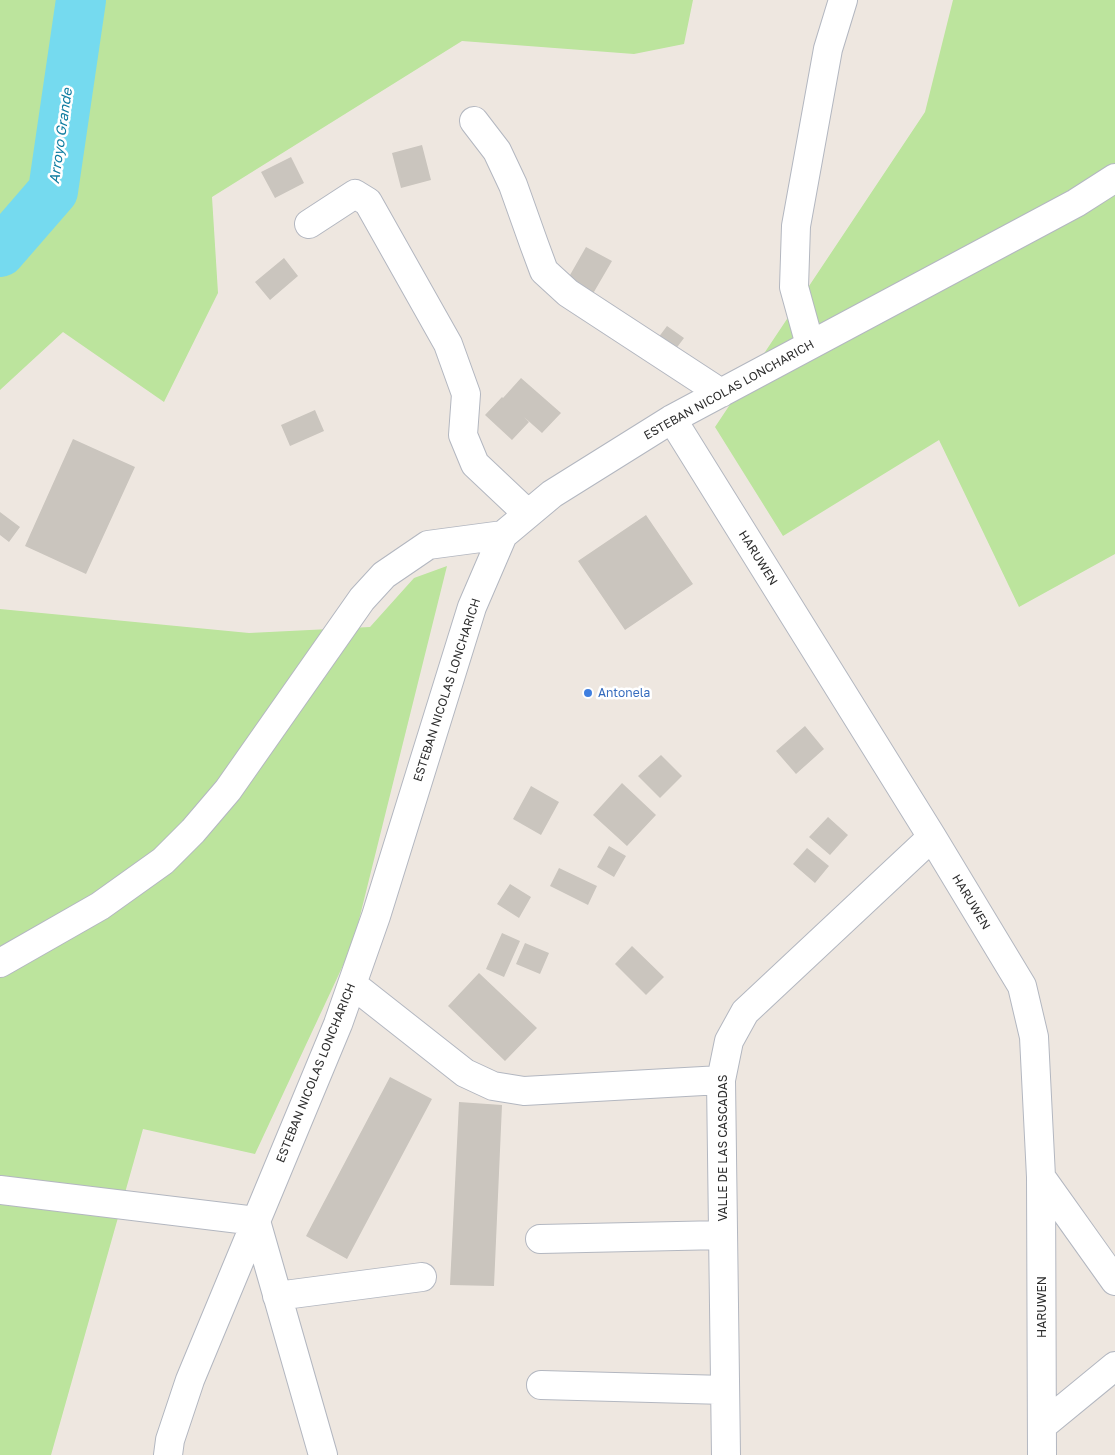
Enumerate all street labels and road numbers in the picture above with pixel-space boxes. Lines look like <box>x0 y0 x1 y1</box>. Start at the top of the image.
street label: ESTEBAN NICOLAS LONCHARICH <box>641 337 817 443</box>
street label: HARUWEN <box>735 528 781 588</box>
street label: ESTEBAN NICOLAS LONCHARICH <box>410 596 484 784</box>
street label: HARUWEN <box>949 872 993 932</box>
street label: ESTEBAN NICOLAS LONCHARICH <box>273 981 359 1165</box>
street label: VALLE DE LAS CASCADAS <box>716 1075 730 1221</box>
street label: HARUWEN <box>1035 1276 1049 1338</box>

